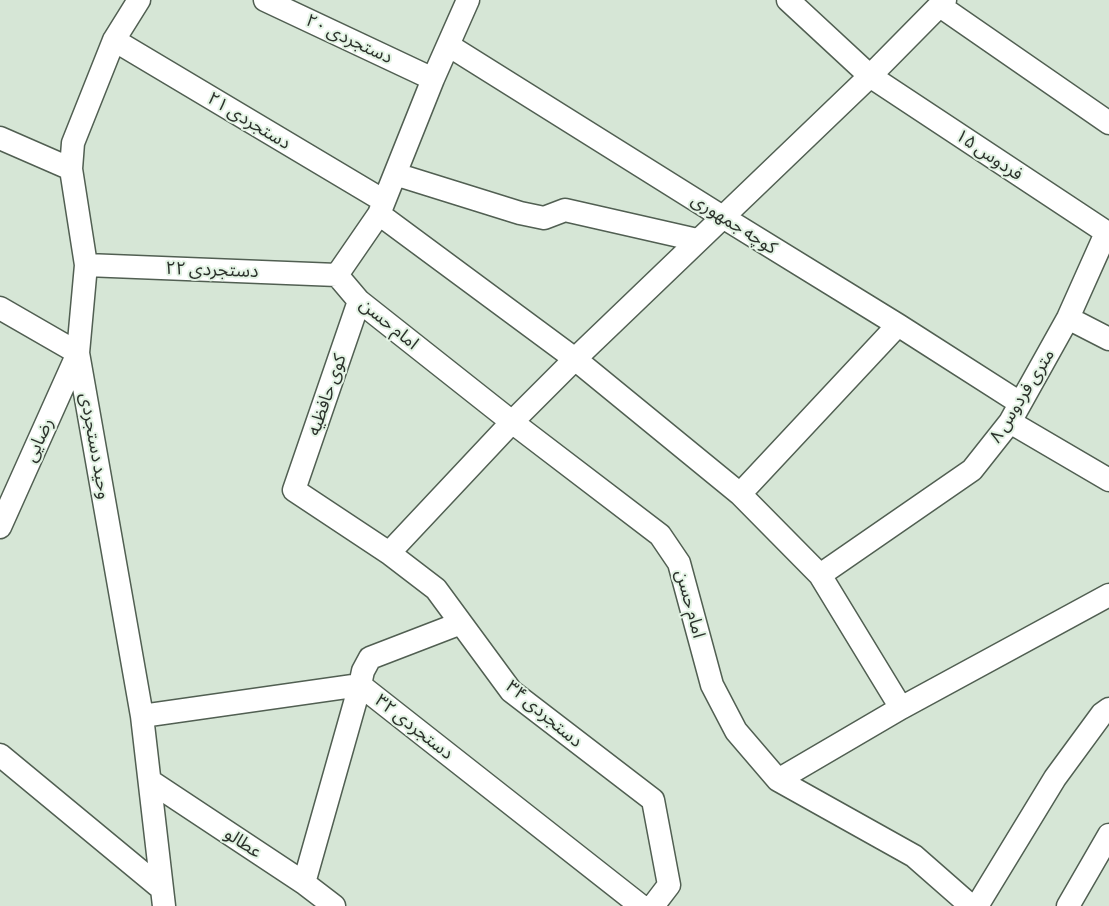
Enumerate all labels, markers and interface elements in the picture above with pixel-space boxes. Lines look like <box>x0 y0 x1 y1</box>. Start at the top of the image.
street label: دستجردی ۲۰ <box>302 9 396 69</box>
street label: دستجردی ۲۱ <box>203 88 295 154</box>
street label: فردوس ۱۵ <box>951 125 1027 185</box>
street label: کوچه جمهوری <box>687 189 781 259</box>
street label: دستجردی ۲۲ <box>165 258 259 282</box>
street label: امام حسن <box>355 294 423 354</box>
street label: ۸ متری فردوس <box>985 345 1059 447</box>
street label: کوی حافظیه <box>303 351 351 439</box>
street label: وحید دستجردی <box>75 391 115 501</box>
street label: رضایی <box>20 415 58 465</box>
street label: امام حسن <box>671 568 709 640</box>
street label: دستجردی ۳۴ <box>501 676 587 752</box>
street label: دستجردی ۳۲ <box>371 690 457 764</box>
street label: عطالو <box>220 823 266 863</box>

